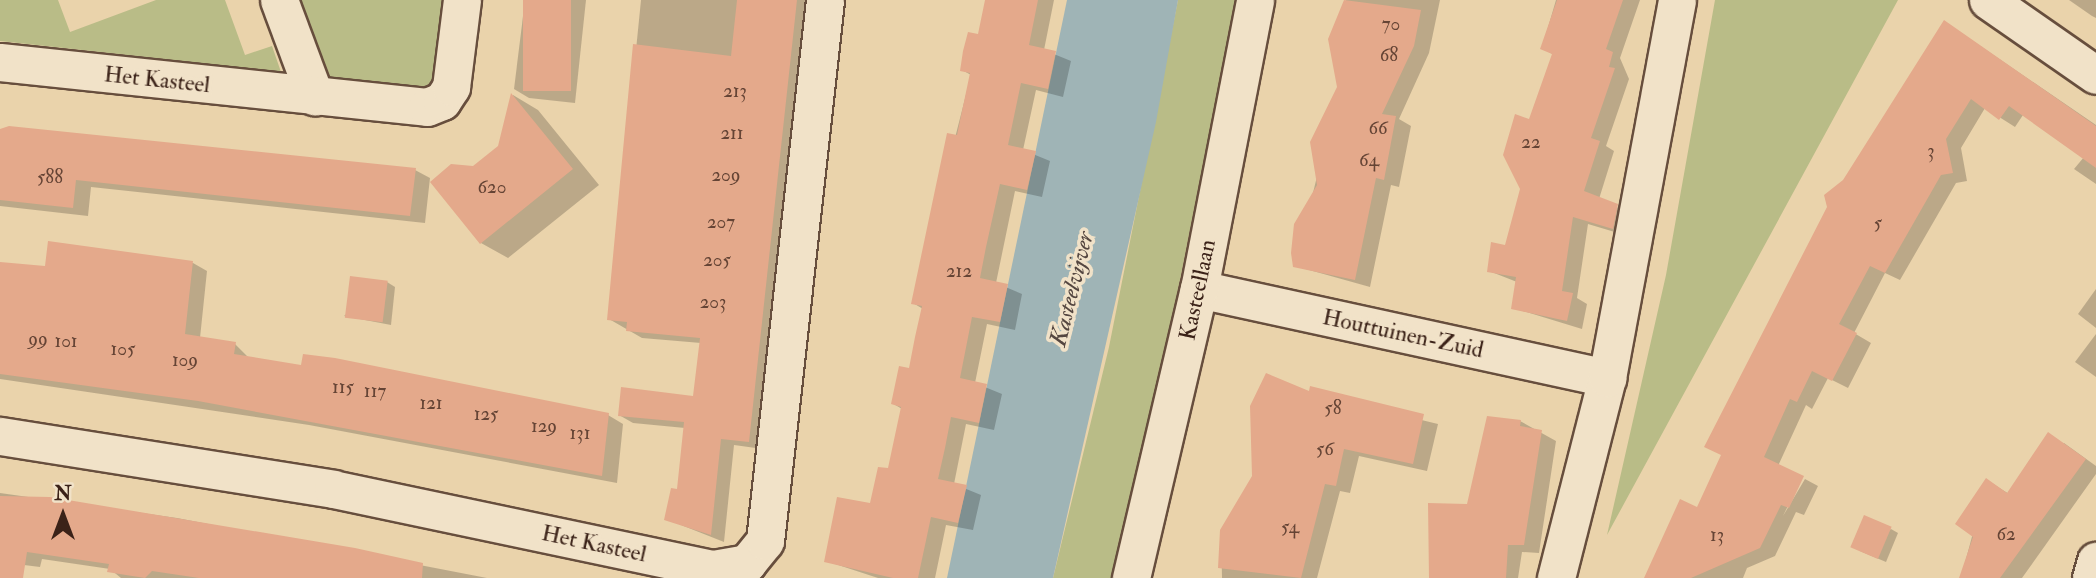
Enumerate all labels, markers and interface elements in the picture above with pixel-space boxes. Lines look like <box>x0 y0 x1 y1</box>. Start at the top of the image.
house number: 70 <box>1382 14 1400 36</box>
house number: 68 <box>1380 45 1398 67</box>
street label: Het Kasteel <box>103 61 211 99</box>
house number: 213 <box>723 81 747 103</box>
house number: 66 <box>1368 118 1388 140</box>
house number: 211 <box>720 123 744 145</box>
house number: 22 <box>1521 132 1541 154</box>
house number: 3 <box>1927 141 1935 163</box>
house number: 64 <box>1359 150 1379 172</box>
house number: 209 <box>711 165 741 187</box>
house number: 588 <box>37 167 63 189</box>
house number: 620 <box>478 177 506 199</box>
house number: 207 <box>707 212 735 234</box>
house number: 5 <box>1874 213 1882 235</box>
water label: Kasteelvijver <box>1044 229 1100 349</box>
street label: Kasteellaan <box>1174 237 1222 343</box>
house number: 205 <box>703 250 731 272</box>
house number: 212 <box>946 261 972 283</box>
house number: 203 <box>700 292 726 314</box>
street label: Houttuinen-Zuid <box>1320 303 1486 365</box>
house number: 99 <box>28 329 48 351</box>
house number: 101 <box>54 331 78 353</box>
house number: 105 <box>111 339 135 361</box>
house number: 109 <box>172 350 198 372</box>
house number: 115 <box>332 377 354 399</box>
house number: 117 <box>364 381 386 403</box>
house number: 121 <box>419 393 443 415</box>
house number: 58 <box>1324 398 1342 420</box>
house number: 125 <box>474 404 498 426</box>
house number: 129 <box>531 416 557 438</box>
house number: 131 <box>570 423 590 445</box>
house number: 56 <box>1316 439 1334 461</box>
north arrow <box>28 480 98 550</box>
text: N <box>54 482 72 506</box>
house number: 54 <box>1281 517 1299 539</box>
street label: Het Kasteel <box>539 519 649 569</box>
house number: 62 <box>1996 524 2016 546</box>
house number: 13 <box>1710 525 1724 547</box>

